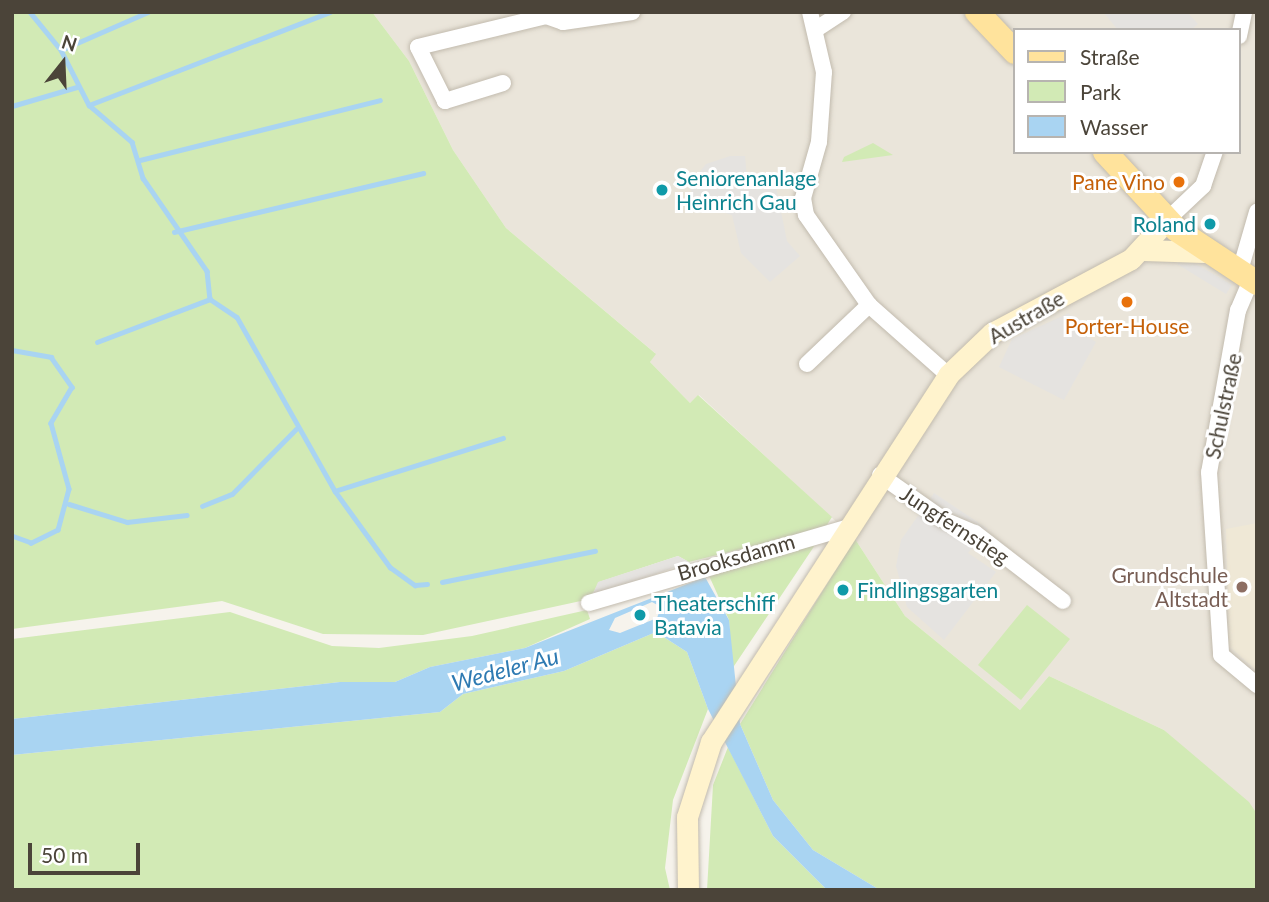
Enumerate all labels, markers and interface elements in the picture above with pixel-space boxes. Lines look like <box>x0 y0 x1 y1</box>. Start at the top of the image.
north arrow <box>28 28 98 98</box>
legend <box>1014 28 1241 154</box>
text: N <box>59 29 80 56</box>
text: Straße <box>1080 44 1140 69</box>
text: Park <box>1080 79 1121 104</box>
text: Wasser <box>1080 114 1148 139</box>
place label: Seniorenanlage Heinrich Gau <box>676 165 816 215</box>
place label: Pane Vino <box>1071 169 1165 195</box>
marker: Pane Vino <box>1171 174 1187 190</box>
marker: Seniorenanlage Heinrich Gau <box>654 182 670 198</box>
place label: Roland <box>1133 211 1196 237</box>
marker: Roland <box>1202 216 1218 232</box>
street label: Austraße <box>984 285 1068 349</box>
marker: Porter-House <box>1119 294 1135 310</box>
place label: Porter-House <box>1065 313 1189 339</box>
street label: Schulstraße <box>1199 351 1247 461</box>
street label: Jungfernstieg <box>896 481 1014 569</box>
street label: Brooksdamm <box>674 528 798 586</box>
place label: Grundschule Altstadt <box>1111 562 1228 612</box>
place label: Findlingsgarten <box>857 577 998 603</box>
marker: Grundschule Altstadt <box>1234 579 1250 595</box>
marker: Findlingsgarten <box>835 582 851 598</box>
place label: Theaterschiff Batavia <box>654 590 775 640</box>
marker: Theaterschiff Batavia <box>632 607 648 623</box>
water label: Wedeler Au <box>448 641 562 697</box>
scale bar <box>32 828 144 872</box>
text: 50 m <box>41 842 88 867</box>

